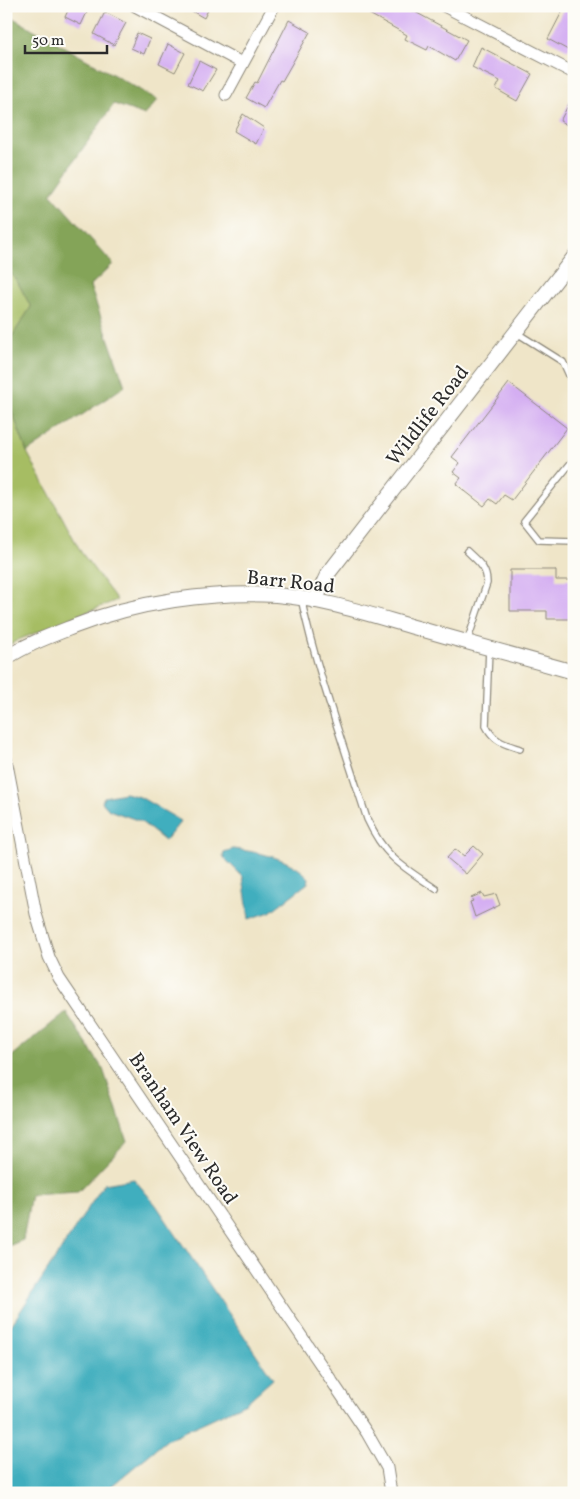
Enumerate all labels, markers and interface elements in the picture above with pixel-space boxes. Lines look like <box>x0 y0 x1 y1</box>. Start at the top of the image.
scale bar <box>25 22 108 54</box>
text: 50 m <box>32 31 64 52</box>
street label: Wildlife Road <box>381 360 477 472</box>
street label: Barr Road <box>245 564 336 602</box>
street label: Branham View Road <box>121 1048 244 1211</box>

